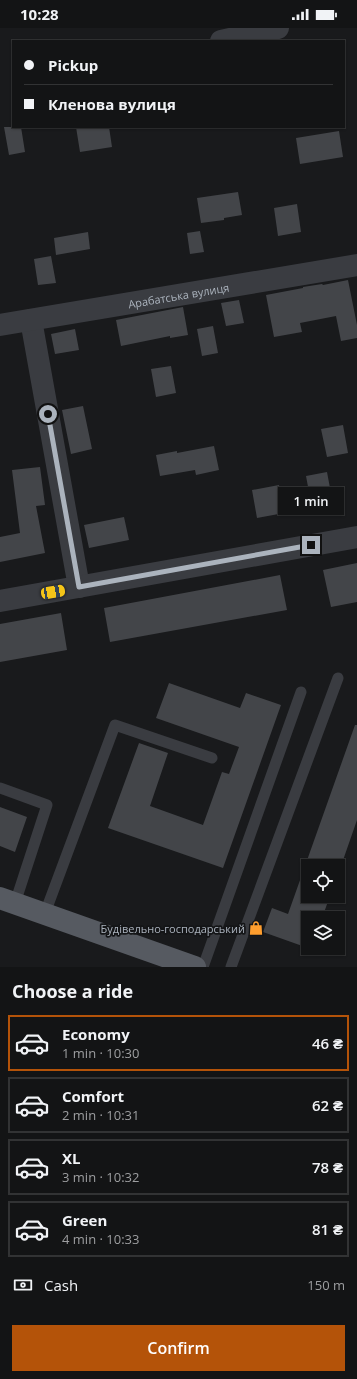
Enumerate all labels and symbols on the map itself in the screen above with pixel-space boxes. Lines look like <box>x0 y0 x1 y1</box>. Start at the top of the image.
street label: Арабатська вулиця <box>127 279 230 311</box>
route start <box>39 405 57 423</box>
callout: 1 min <box>278 487 344 515</box>
route end <box>302 536 320 554</box>
car <box>40 584 66 600</box>
shop icon: Будівельно-господарський <box>248 920 264 936</box>
place label: Будівельно-господарський <box>101 921 245 936</box>

